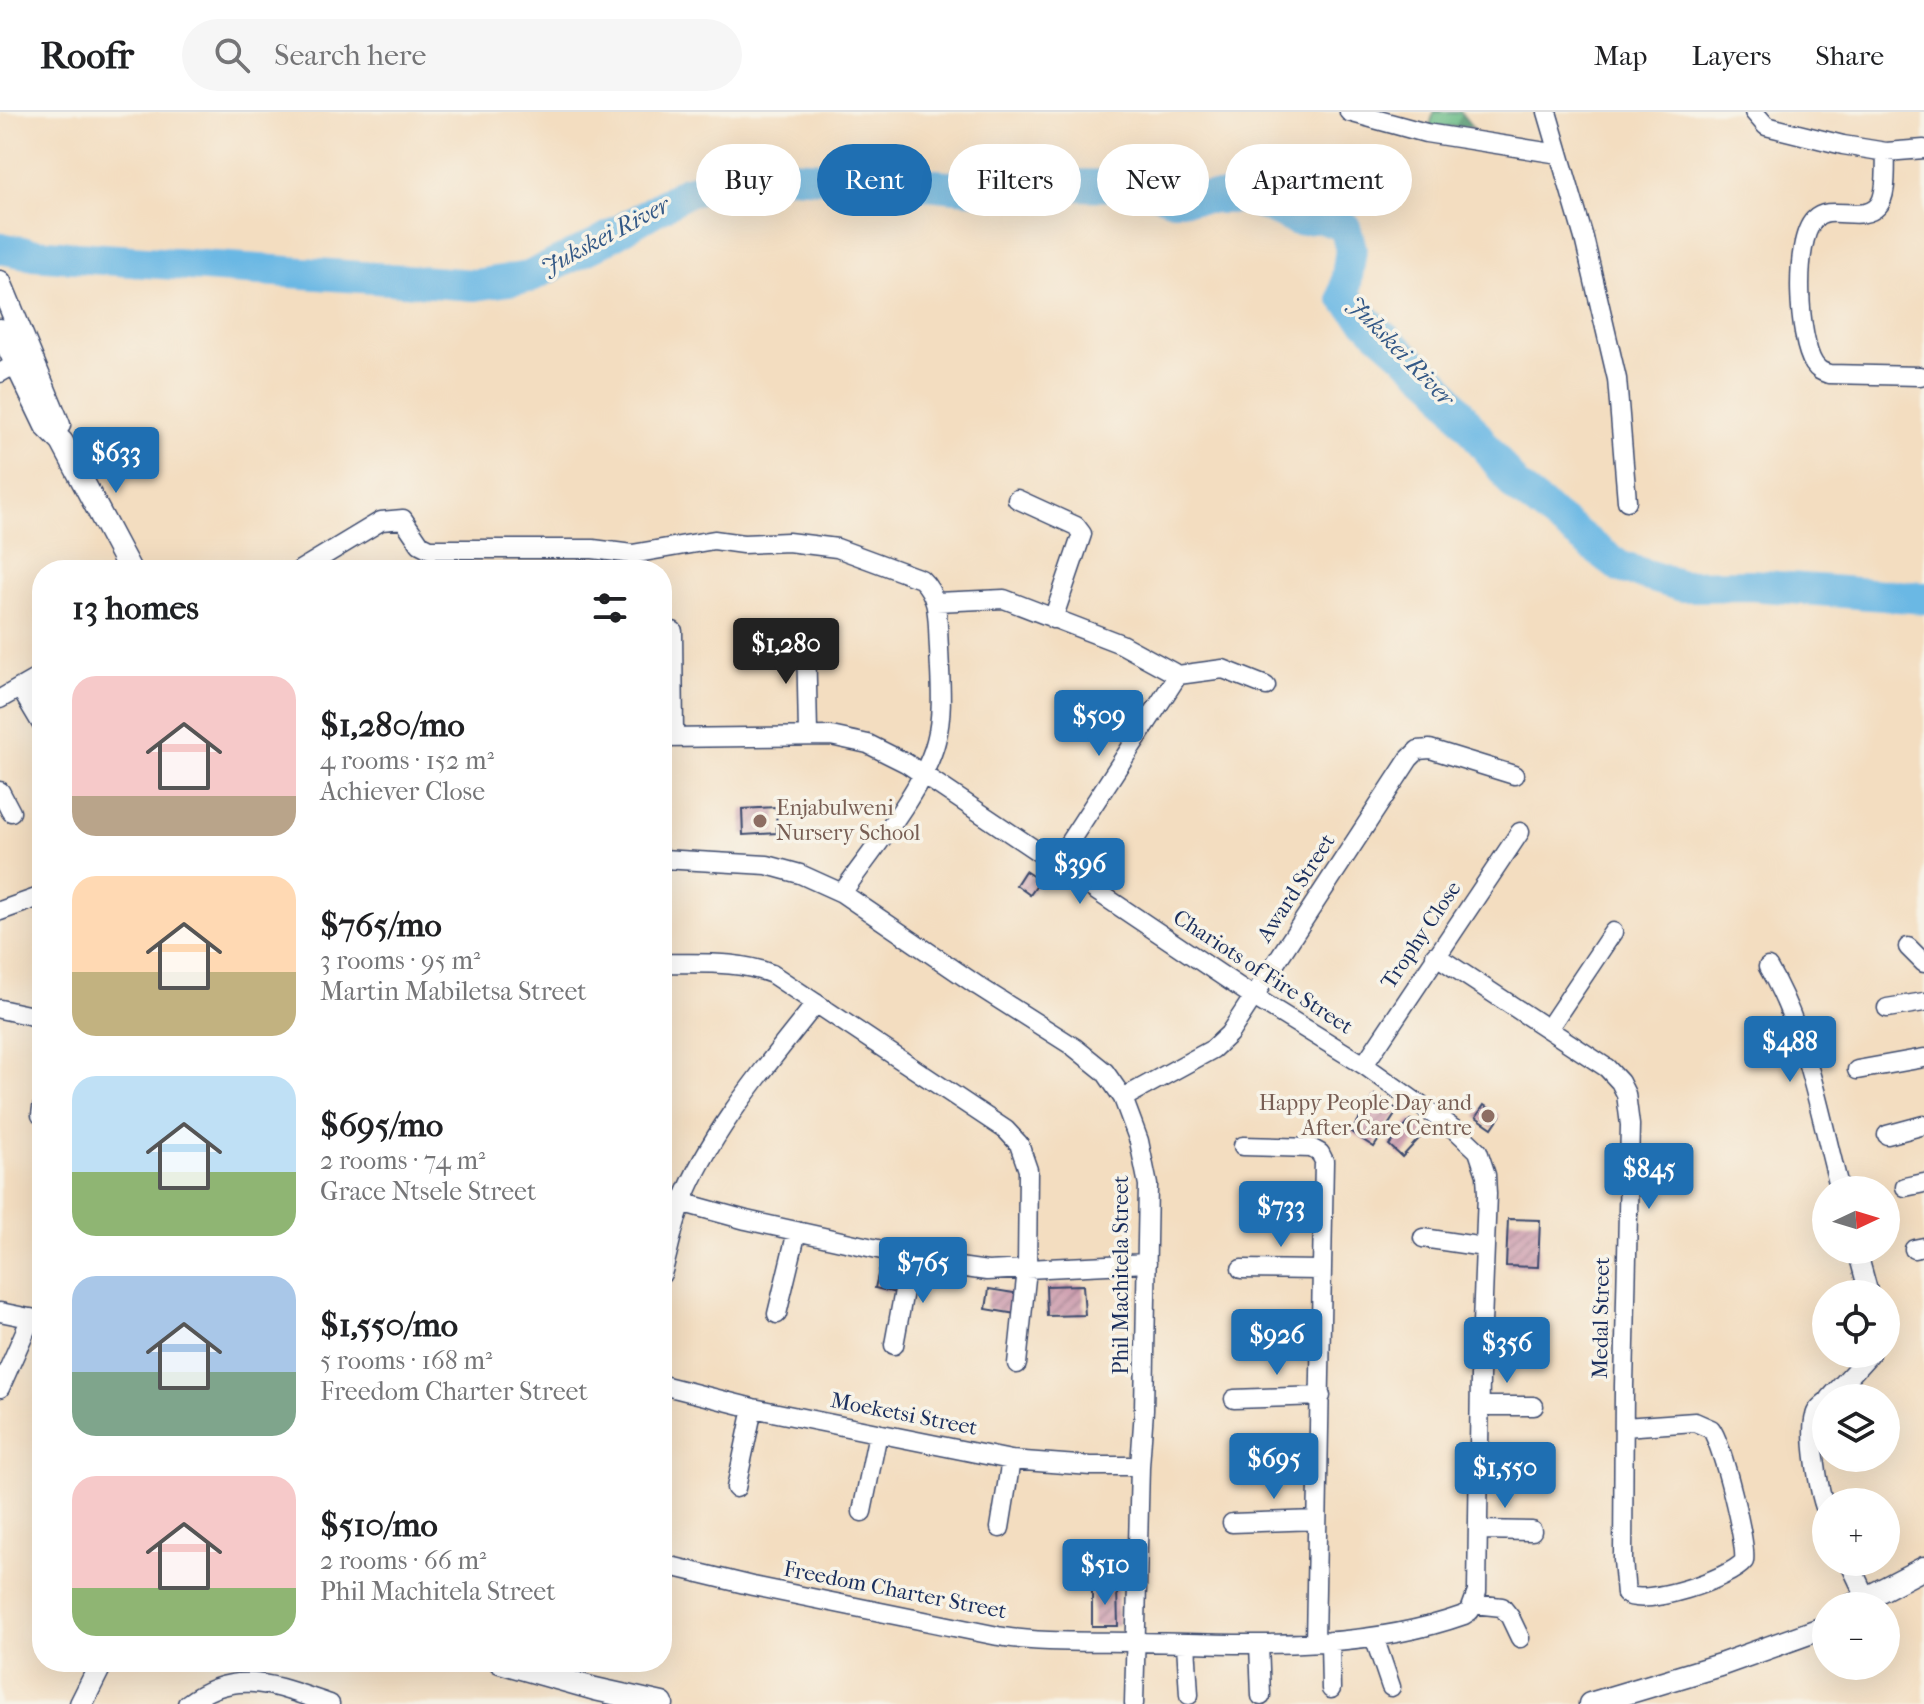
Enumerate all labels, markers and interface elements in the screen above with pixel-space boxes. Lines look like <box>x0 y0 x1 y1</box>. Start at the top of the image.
search box <box>182 19 742 91</box>
text: Roofr <box>40 33 134 78</box>
icon: search <box>210 33 254 77</box>
text: Search here <box>274 38 426 73</box>
text: Map <box>1594 39 1647 72</box>
text: Layers <box>1691 39 1771 72</box>
text: Share <box>1815 39 1884 72</box>
chip: Buy <box>696 144 801 216</box>
chip: Rent <box>817 144 932 216</box>
chip: Filters <box>948 144 1081 216</box>
chip: New <box>1097 144 1209 216</box>
chip: Apartment <box>1225 144 1412 216</box>
water label: Jukskei River <box>536 189 676 282</box>
water label: Jukskei River <box>1342 290 1462 413</box>
pin: $633 <box>69 427 163 495</box>
text: $633 <box>91 437 141 468</box>
icon: filters <box>588 586 632 630</box>
text: 13 homes <box>72 588 199 628</box>
pin: $1,280 <box>721 618 851 686</box>
text: $1,280 <box>751 628 821 659</box>
pin: $509 <box>1052 690 1146 758</box>
text: $509 <box>1072 700 1126 731</box>
text: $1,280/mo <box>320 705 465 745</box>
icon: home <box>136 708 232 804</box>
text: 4 rooms · 152 m² <box>320 745 494 776</box>
text: Achiever Close <box>320 776 485 807</box>
place label: Enjabulweni Nursery School <box>776 795 920 846</box>
marker: Enjabulweni Nursery School <box>751 812 769 830</box>
street label: Award Street <box>1251 829 1341 948</box>
pin: $396 <box>1033 838 1127 906</box>
text: $396 <box>1054 848 1106 879</box>
street label: Trophy Close <box>1375 876 1467 994</box>
street label: Chariots of Fire Street <box>1168 904 1358 1040</box>
text: $765/mo <box>320 905 442 945</box>
icon: home <box>136 908 232 1004</box>
text: 3 rooms · 95 m² <box>320 945 480 976</box>
text: Martin Mabiletsa Street <box>320 976 587 1007</box>
pin: $488 <box>1743 1016 1837 1084</box>
text: $488 <box>1762 1026 1818 1057</box>
place label: Happy People Day and After Care Centre <box>1259 1090 1473 1141</box>
text: $695/mo <box>320 1105 443 1145</box>
marker: Happy People Day and After Care Centre <box>1479 1107 1497 1125</box>
icon: home <box>136 1108 232 1204</box>
pin: $845 <box>1602 1143 1696 1211</box>
text: 2 rooms · 74 m² <box>320 1145 485 1176</box>
text: $845 <box>1622 1153 1676 1184</box>
street label: Phil Machitela Street <box>1108 1175 1134 1375</box>
text: Grace Ntsele Street <box>320 1176 536 1207</box>
north arrow <box>1812 1176 1900 1264</box>
map controls <box>1812 1176 1900 1680</box>
pin: $733 <box>1234 1181 1328 1249</box>
text: $733 <box>1257 1191 1305 1222</box>
pin: $765 <box>876 1237 970 1305</box>
text: $765 <box>897 1247 949 1278</box>
street label: Medal Street <box>1587 1257 1615 1379</box>
button: locate <box>1812 1280 1900 1368</box>
text: $1,550/mo <box>320 1305 458 1345</box>
icon: home <box>136 1308 232 1404</box>
pin: $926 <box>1230 1309 1324 1377</box>
pin: $356 <box>1460 1317 1554 1385</box>
text: $926 <box>1249 1319 1305 1350</box>
text: $356 <box>1482 1327 1532 1358</box>
text: 5 rooms · 168 m² <box>320 1345 492 1376</box>
text: Freedom Charter Street <box>320 1376 588 1407</box>
button: layers <box>1812 1384 1900 1472</box>
street label: Moeketsi Street <box>828 1387 980 1441</box>
pin: $695 <box>1227 1433 1321 1501</box>
pin: $1,550 <box>1440 1442 1570 1510</box>
text: $695 <box>1247 1443 1301 1474</box>
text: $1,550 <box>1473 1452 1537 1483</box>
button: + <box>1812 1488 1900 1576</box>
text: $510/mo <box>320 1505 438 1545</box>
icon: home <box>136 1508 232 1604</box>
pin: $510 <box>1058 1539 1152 1607</box>
text: 2 rooms · 66 m² <box>320 1545 486 1576</box>
text: $510 <box>1080 1549 1130 1580</box>
street label: Freedom Charter Street <box>781 1556 1009 1624</box>
text: Phil Machitela Street <box>320 1576 555 1607</box>
button: − <box>1812 1592 1900 1680</box>

